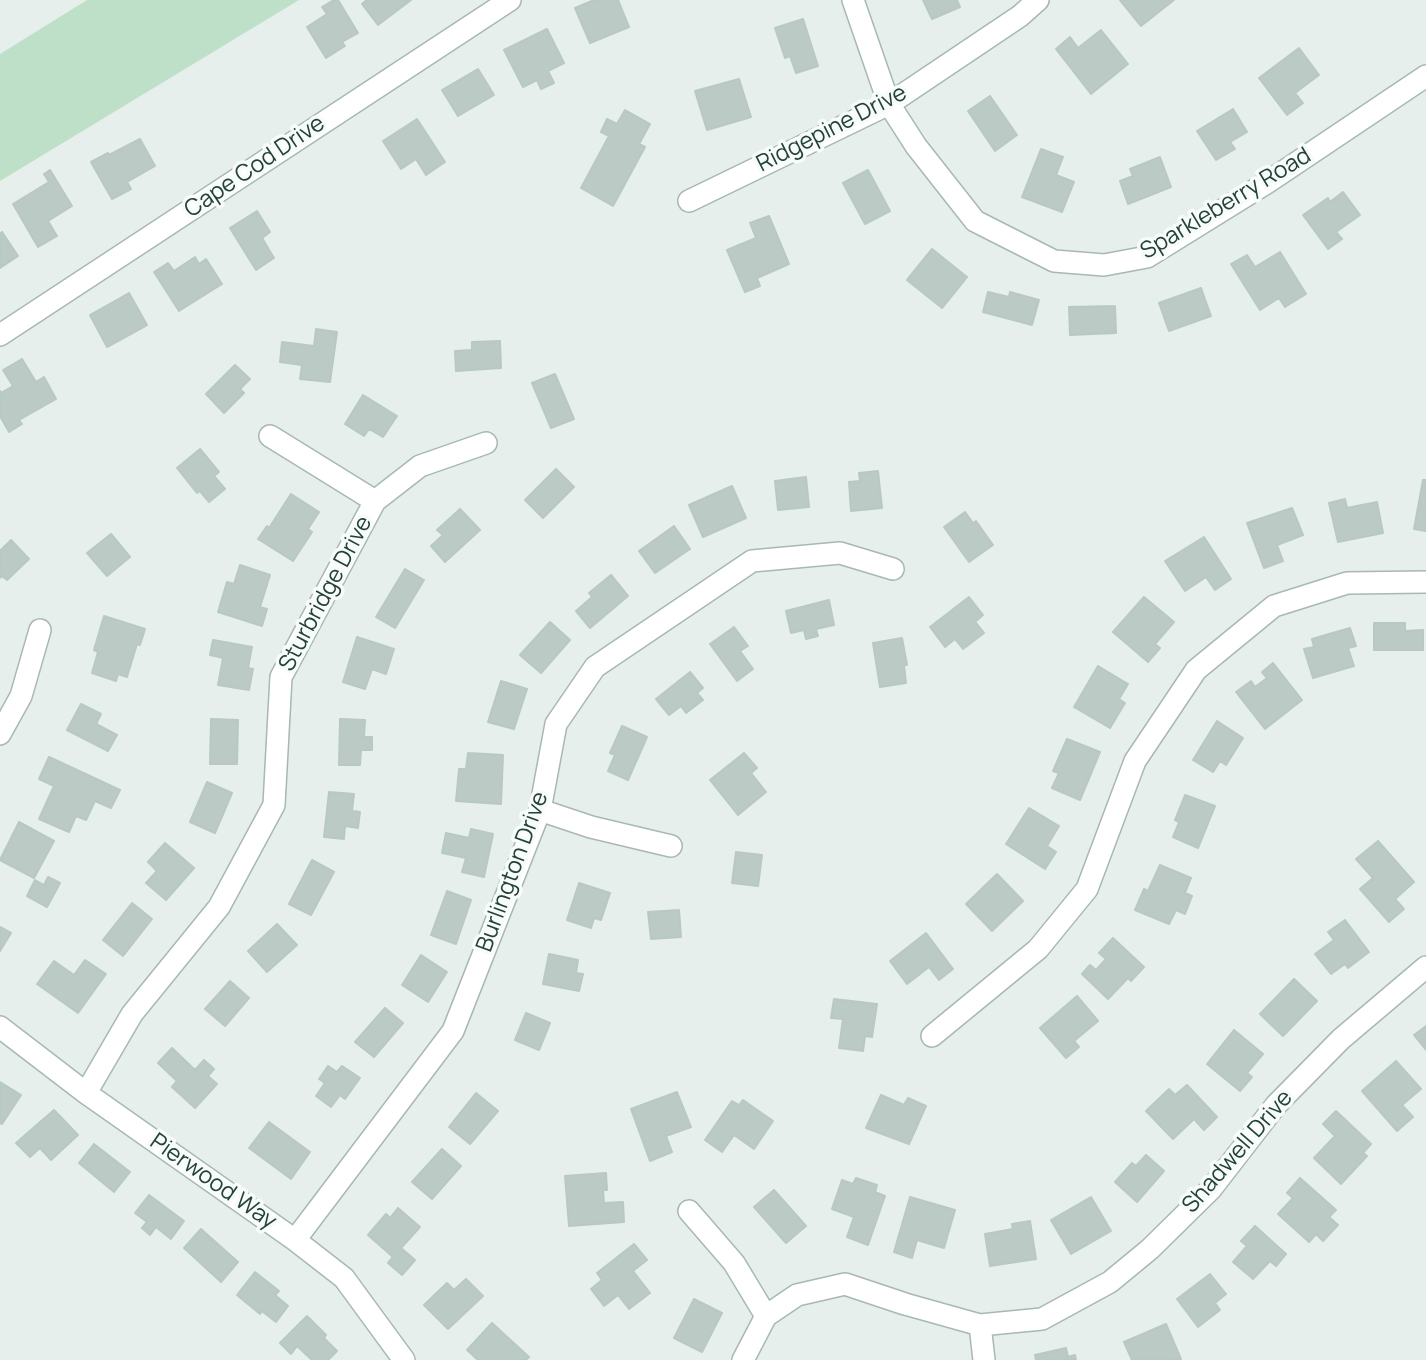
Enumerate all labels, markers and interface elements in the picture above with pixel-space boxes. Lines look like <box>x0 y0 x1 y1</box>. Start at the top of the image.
street label: Ridgepine Drive <box>752 79 912 179</box>
street label: Cape Cod Drive <box>180 110 330 224</box>
street label: Sparkleberry Road <box>1136 142 1316 266</box>
street label: Sturbridge Drive <box>274 512 378 676</box>
street label: Burlington Drive <box>471 788 555 956</box>
street label: Shadwell Drive <box>1177 1085 1299 1219</box>
street label: Pierwood Way <box>144 1128 282 1236</box>

